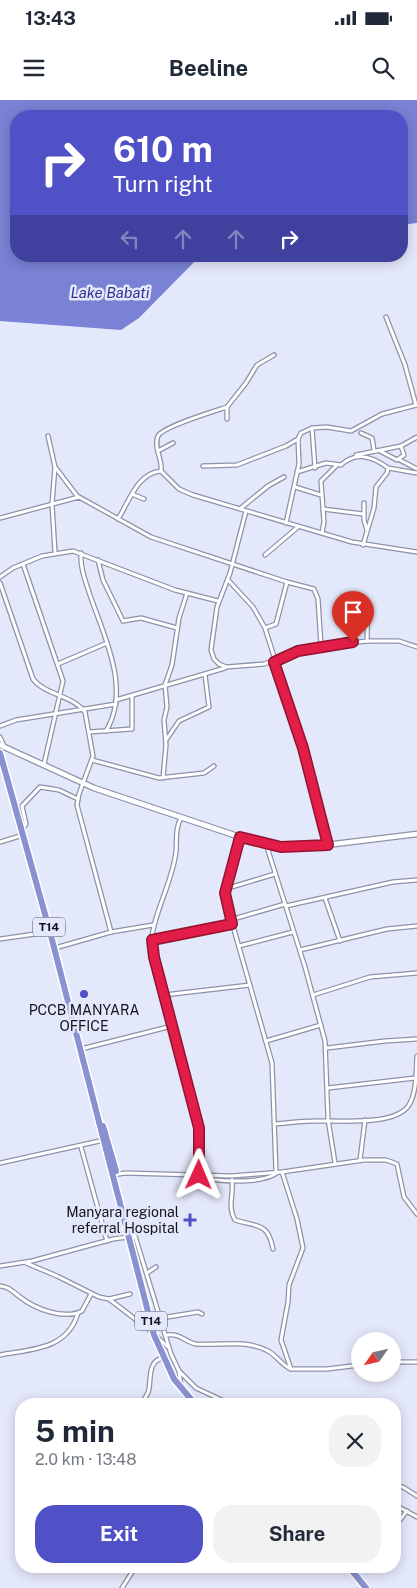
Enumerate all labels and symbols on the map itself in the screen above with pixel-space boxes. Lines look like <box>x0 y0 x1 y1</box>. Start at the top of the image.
water label: Lake Babati <box>71 284 150 301</box>
pin <box>332 591 374 642</box>
road number: T14 <box>33 918 65 936</box>
marker: PCCB MANYARA OFFICE <box>78 988 90 1000</box>
place label: PCCB MANYARA OFFICE <box>29 1002 139 1034</box>
position arrow <box>172 1148 224 1200</box>
place label: Manyara regional referral Hospital <box>66 1204 179 1236</box>
marker: Manyara regional referral Hospital <box>183 1213 197 1227</box>
road number: T14 <box>135 1312 167 1330</box>
north arrow <box>351 1332 401 1382</box>

